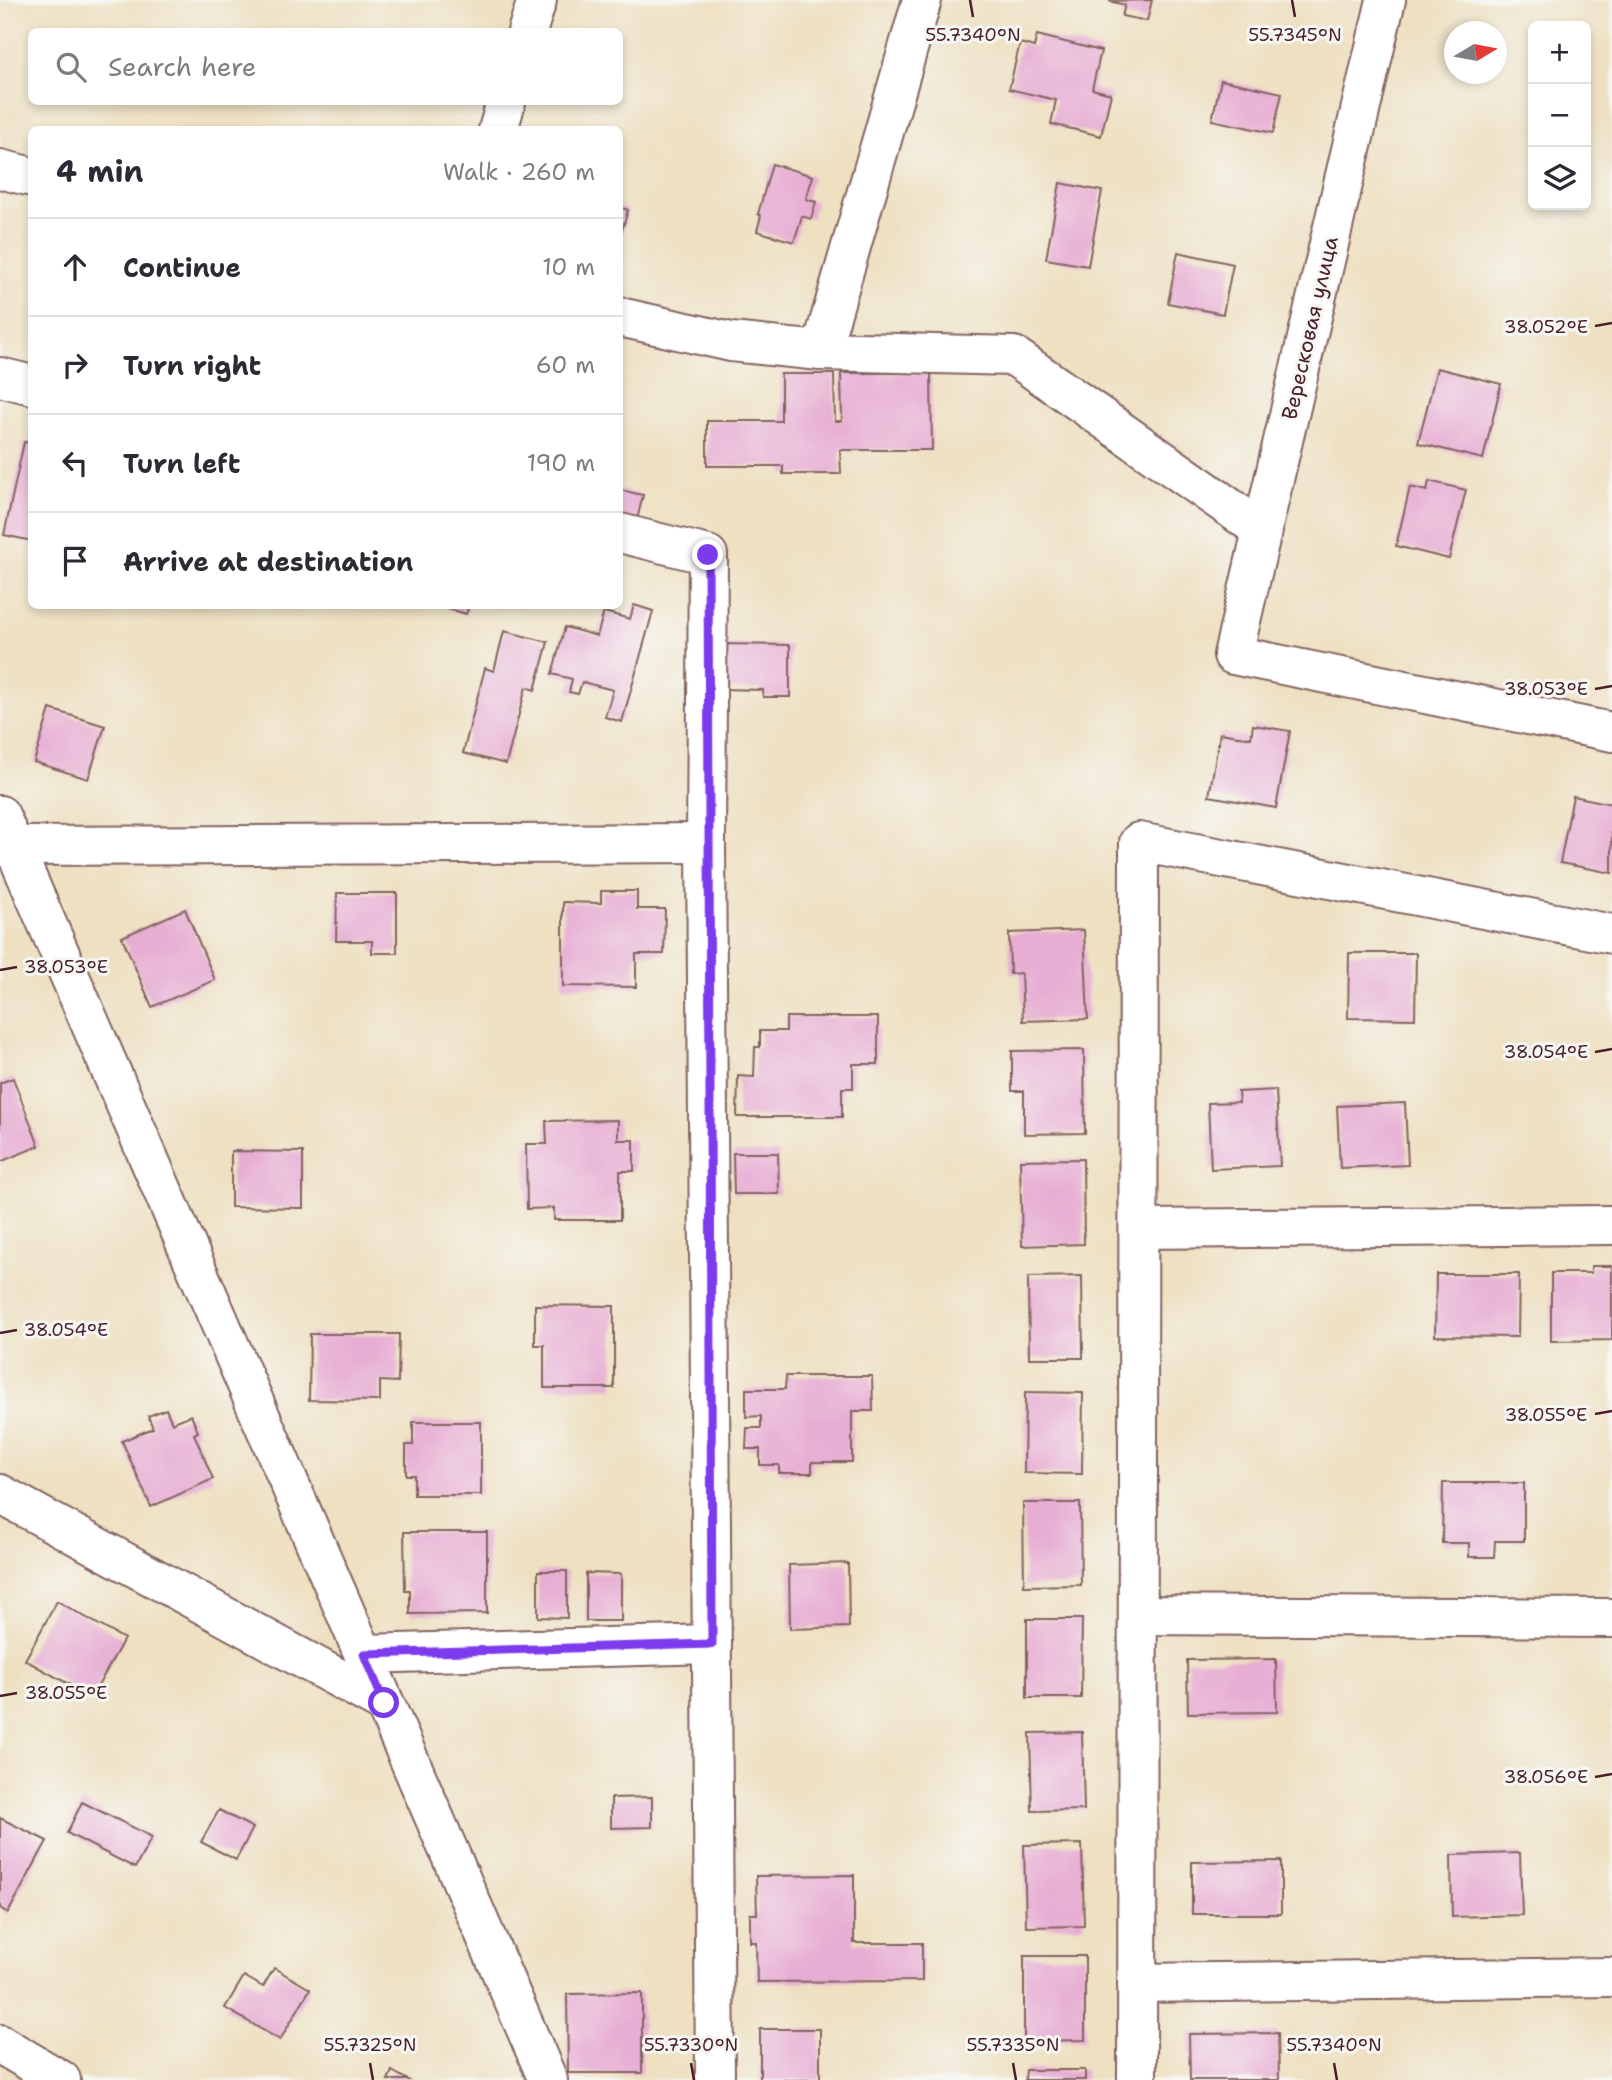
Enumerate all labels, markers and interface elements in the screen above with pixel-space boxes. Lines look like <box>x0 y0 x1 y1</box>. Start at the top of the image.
north arrow <box>1444 21 1507 84</box>
map controls <box>1528 21 1591 210</box>
button: + <box>1528 21 1591 84</box>
text: 55.7340°N <box>925 23 1021 47</box>
text: 55.7345°N <box>1248 23 1342 47</box>
search box <box>28 28 623 105</box>
icon: search <box>52 48 90 86</box>
text: Search here <box>108 49 257 84</box>
button: − <box>1528 84 1591 147</box>
button: layers <box>1528 147 1591 210</box>
text: 4 min <box>56 151 143 192</box>
text: Walk · 260 m <box>443 157 595 187</box>
street label: Вересковая улица <box>1275 234 1345 422</box>
icon: ahead <box>56 248 94 286</box>
text: Continue <box>123 250 241 285</box>
text: 10 m <box>542 252 595 282</box>
text: 38.052°E <box>1504 315 1588 339</box>
icon: right <box>56 346 94 384</box>
text: Turn right <box>123 348 261 383</box>
text: 60 m <box>536 350 595 380</box>
icon: left <box>56 444 94 482</box>
text: Turn left <box>123 446 240 481</box>
text: 190 m <box>527 448 595 478</box>
route end <box>692 539 723 570</box>
icon: arrive <box>56 542 94 580</box>
text: Arrive at destination <box>123 544 413 579</box>
text: 38.053°E <box>1504 677 1588 701</box>
text: 38.053°E <box>24 955 108 979</box>
text: 38.054°E <box>1504 1040 1588 1064</box>
text: 38.054°E <box>24 1318 108 1342</box>
text: 38.055°E <box>1505 1403 1587 1427</box>
text: 38.055°E <box>25 1681 107 1705</box>
route start <box>368 1687 399 1718</box>
text: 38.056°E <box>1504 1765 1588 1789</box>
text: 55.7325°N <box>324 2033 416 2057</box>
text: 55.7330°N <box>644 2033 738 2057</box>
text: 55.7335°N <box>967 2033 1059 2057</box>
text: 55.7340°N <box>1286 2033 1382 2057</box>

